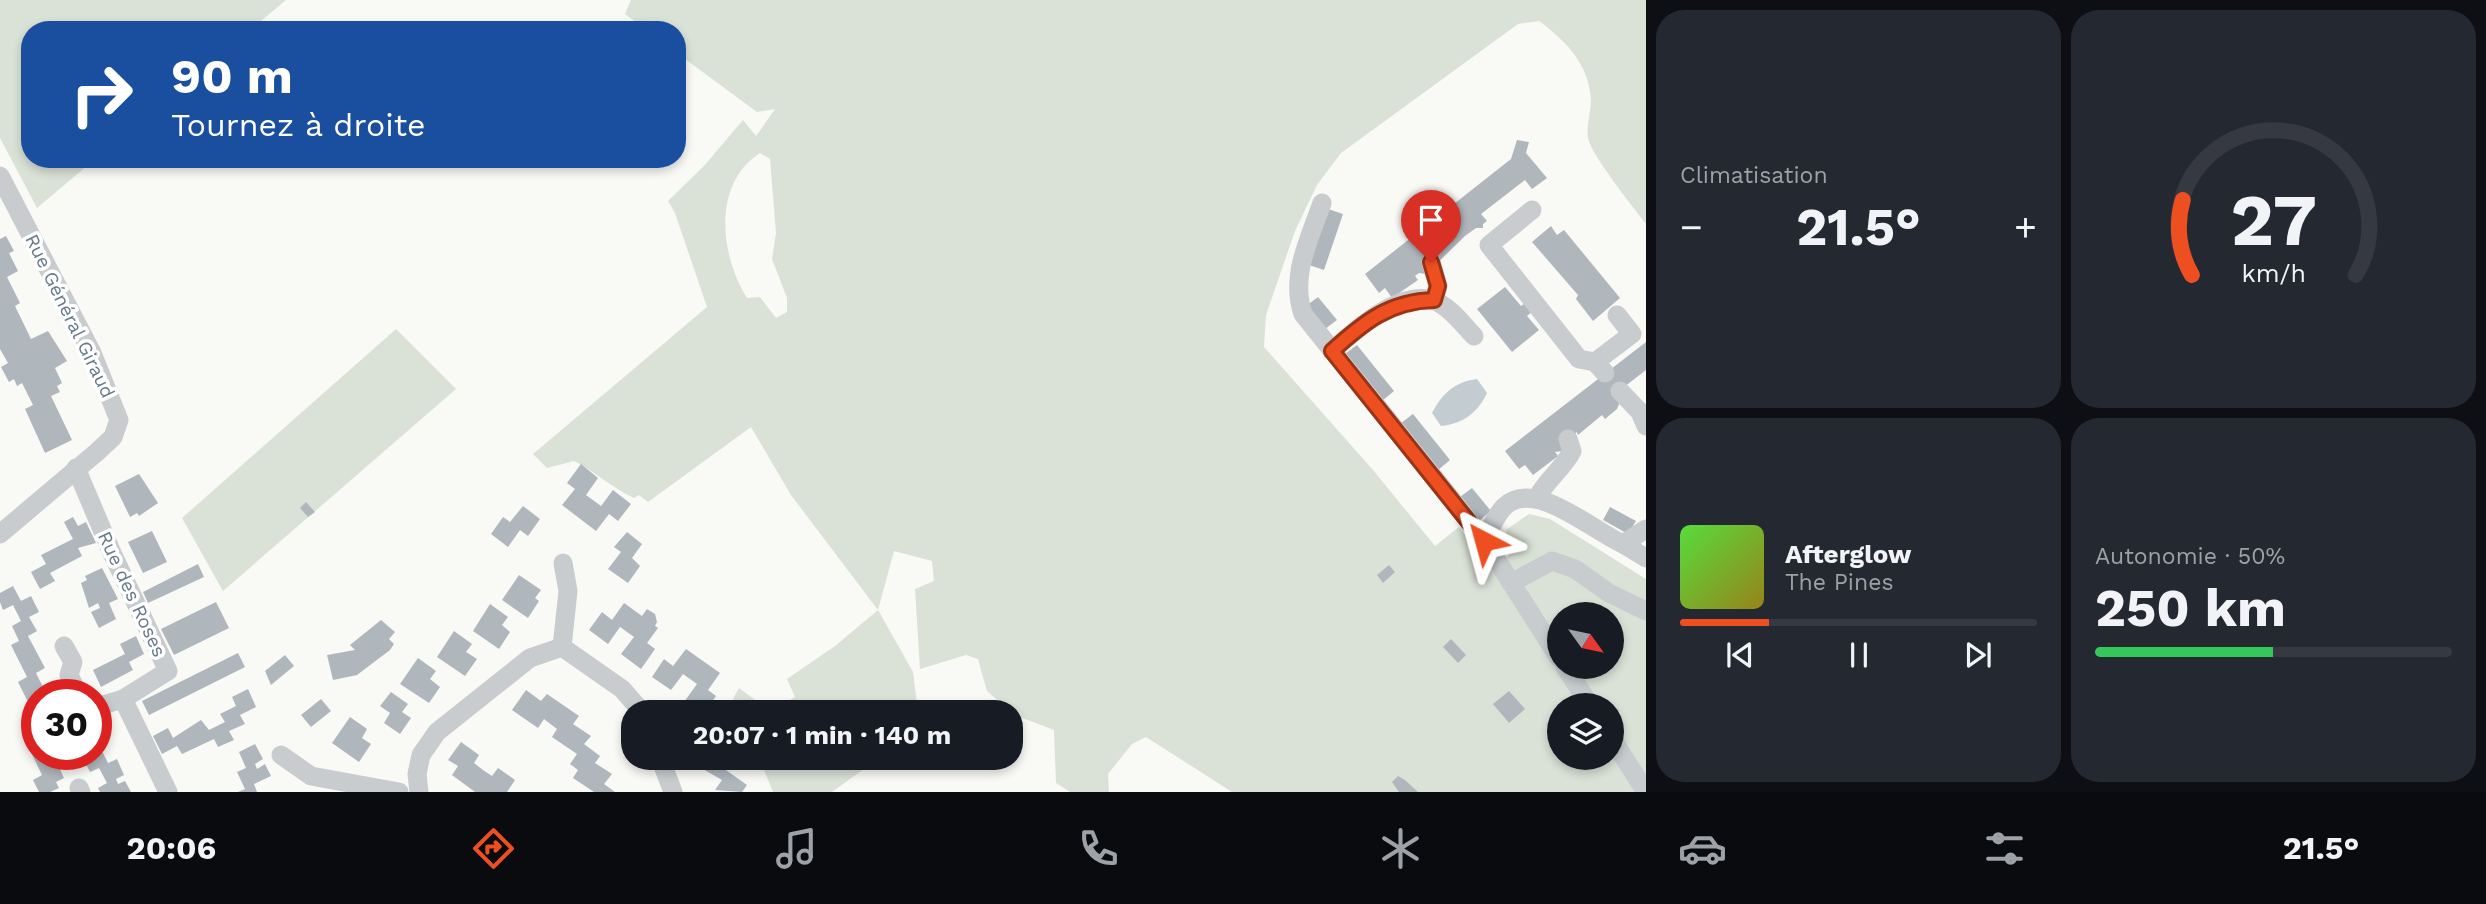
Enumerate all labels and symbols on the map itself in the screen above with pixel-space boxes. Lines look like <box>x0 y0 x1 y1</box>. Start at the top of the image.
pin <box>1401 190 1461 262</box>
street label: Rue Général Giraud <box>20 230 120 402</box>
position arrow <box>1447 504 1521 578</box>
street label: Rue des Roses <box>93 528 171 660</box>
north arrow <box>1547 602 1624 679</box>
speed limit sign: 30 <box>21 679 112 770</box>

